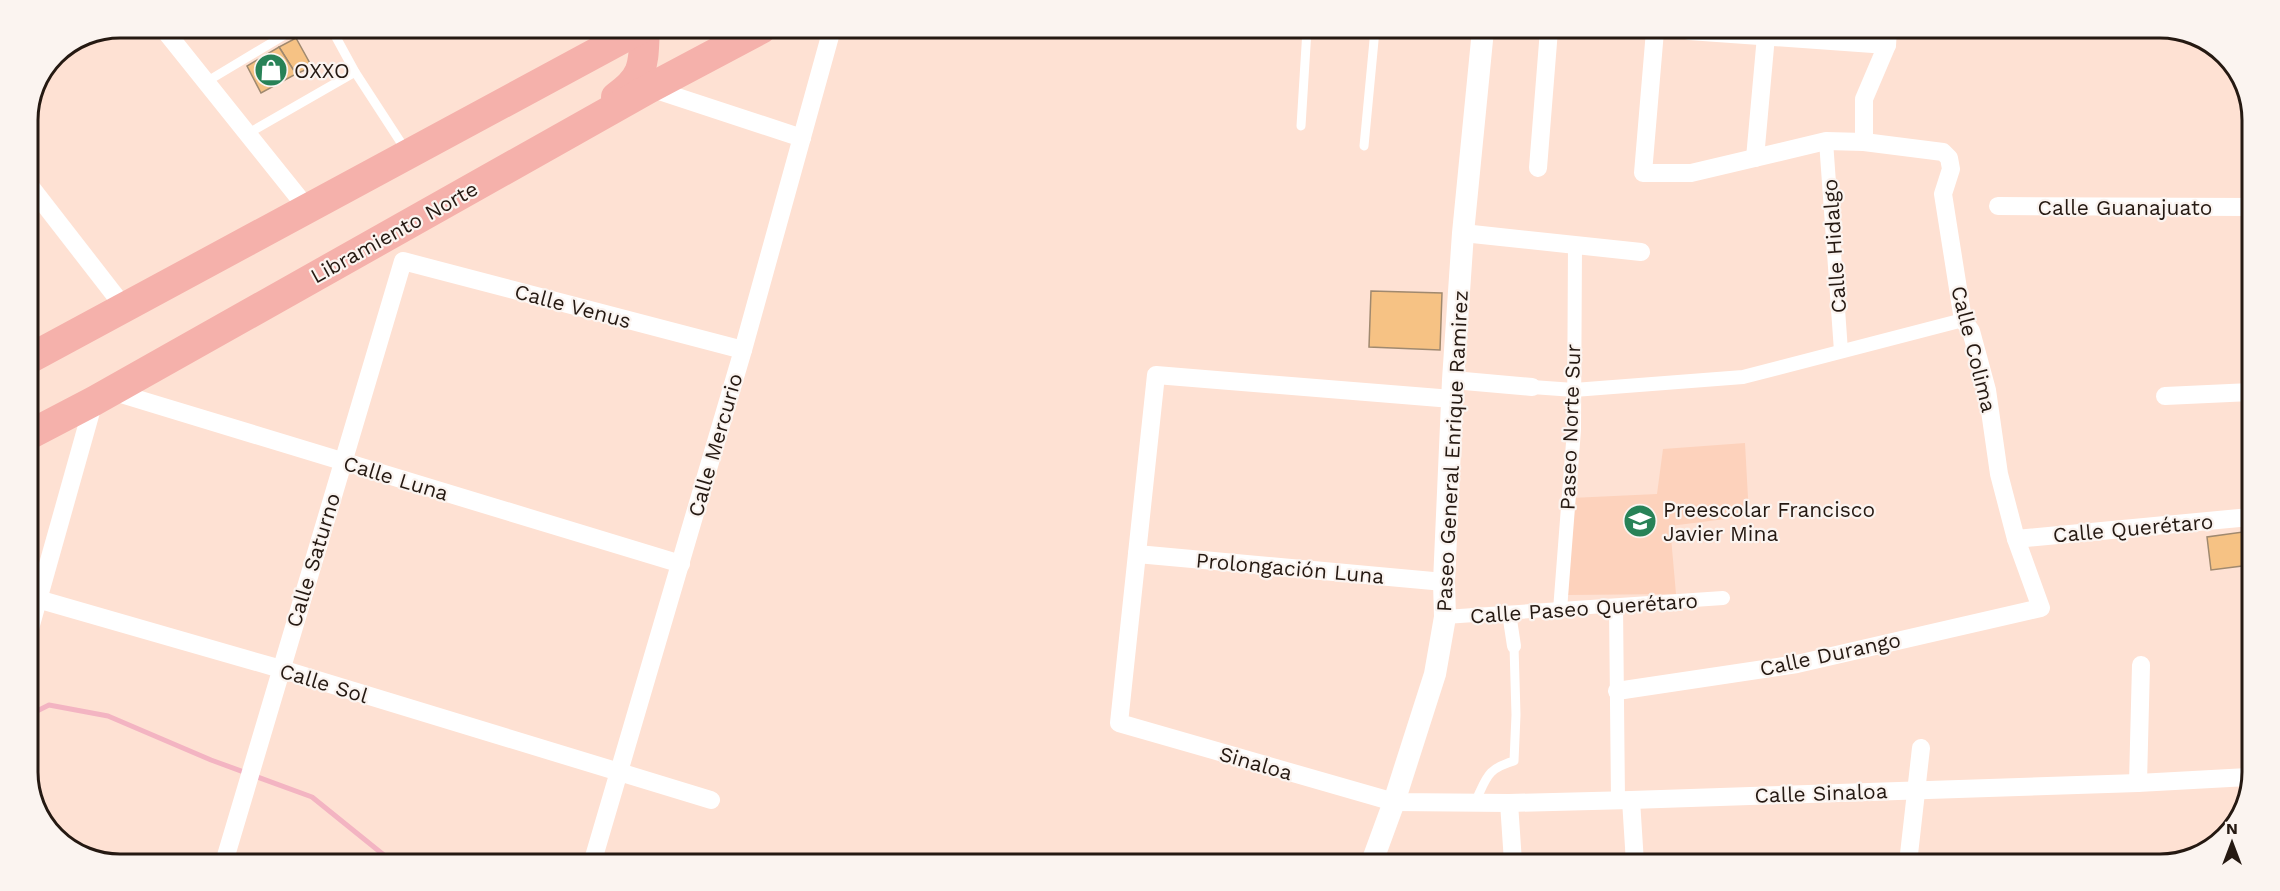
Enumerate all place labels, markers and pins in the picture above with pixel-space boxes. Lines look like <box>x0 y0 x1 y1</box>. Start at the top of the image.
shop icon: OXXO <box>253 52 289 88</box>
place label: OXXO <box>294 58 350 83</box>
place label: Preescolar Francisco Javier Mina <box>1663 497 1875 546</box>
school or university icon: Preescolar Francisco Javier Mina <box>1622 503 1658 539</box>

